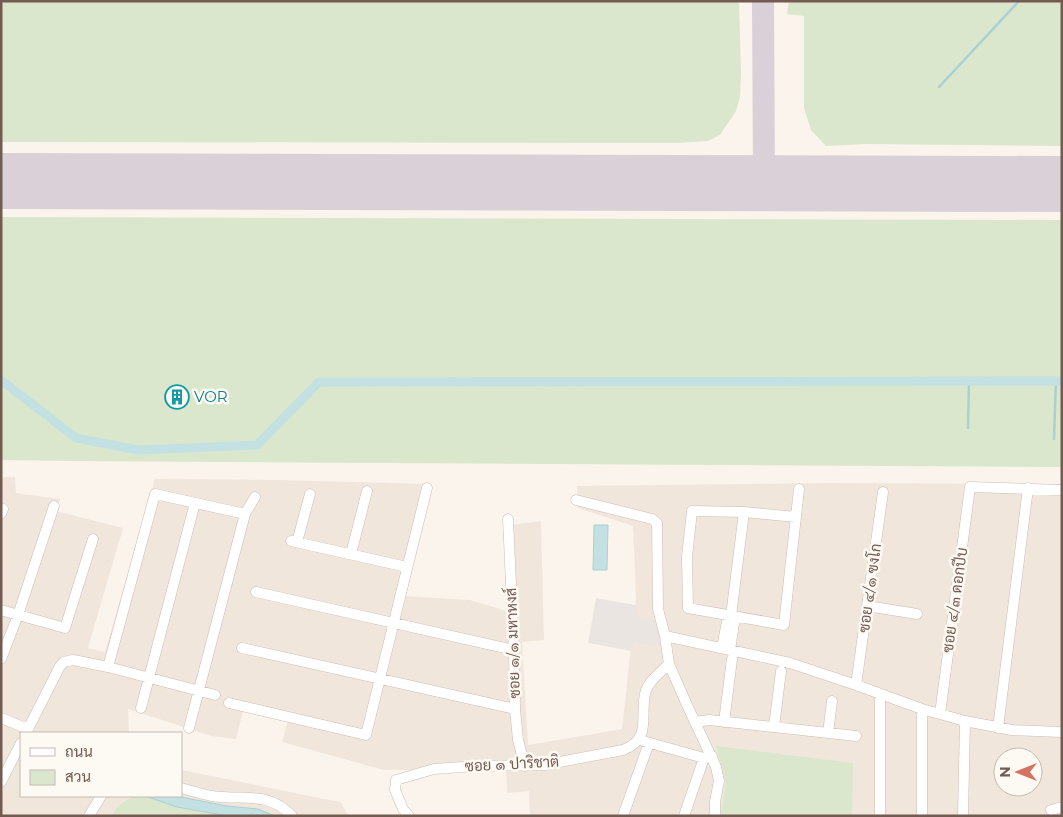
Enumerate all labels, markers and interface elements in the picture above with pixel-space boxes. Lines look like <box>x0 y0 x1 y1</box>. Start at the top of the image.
building icon: VOR <box>164 384 190 410</box>
place label: VOR <box>194 387 228 406</box>
street label: ซอย ๔/๑ ฃงโก <box>854 542 885 634</box>
street label: ซอย ๔/๓ ดอกปีบ <box>938 546 971 654</box>
street label: ซอย ๑/๑ มหาหงส์ <box>501 587 524 699</box>
legend <box>20 732 182 797</box>
text: ถนน <box>65 742 93 761</box>
north arrow <box>993 747 1043 797</box>
street label: ซอย ๑ ปาริชาติ <box>464 752 560 775</box>
text: N <box>996 766 1014 778</box>
text: สวน <box>65 767 91 786</box>

